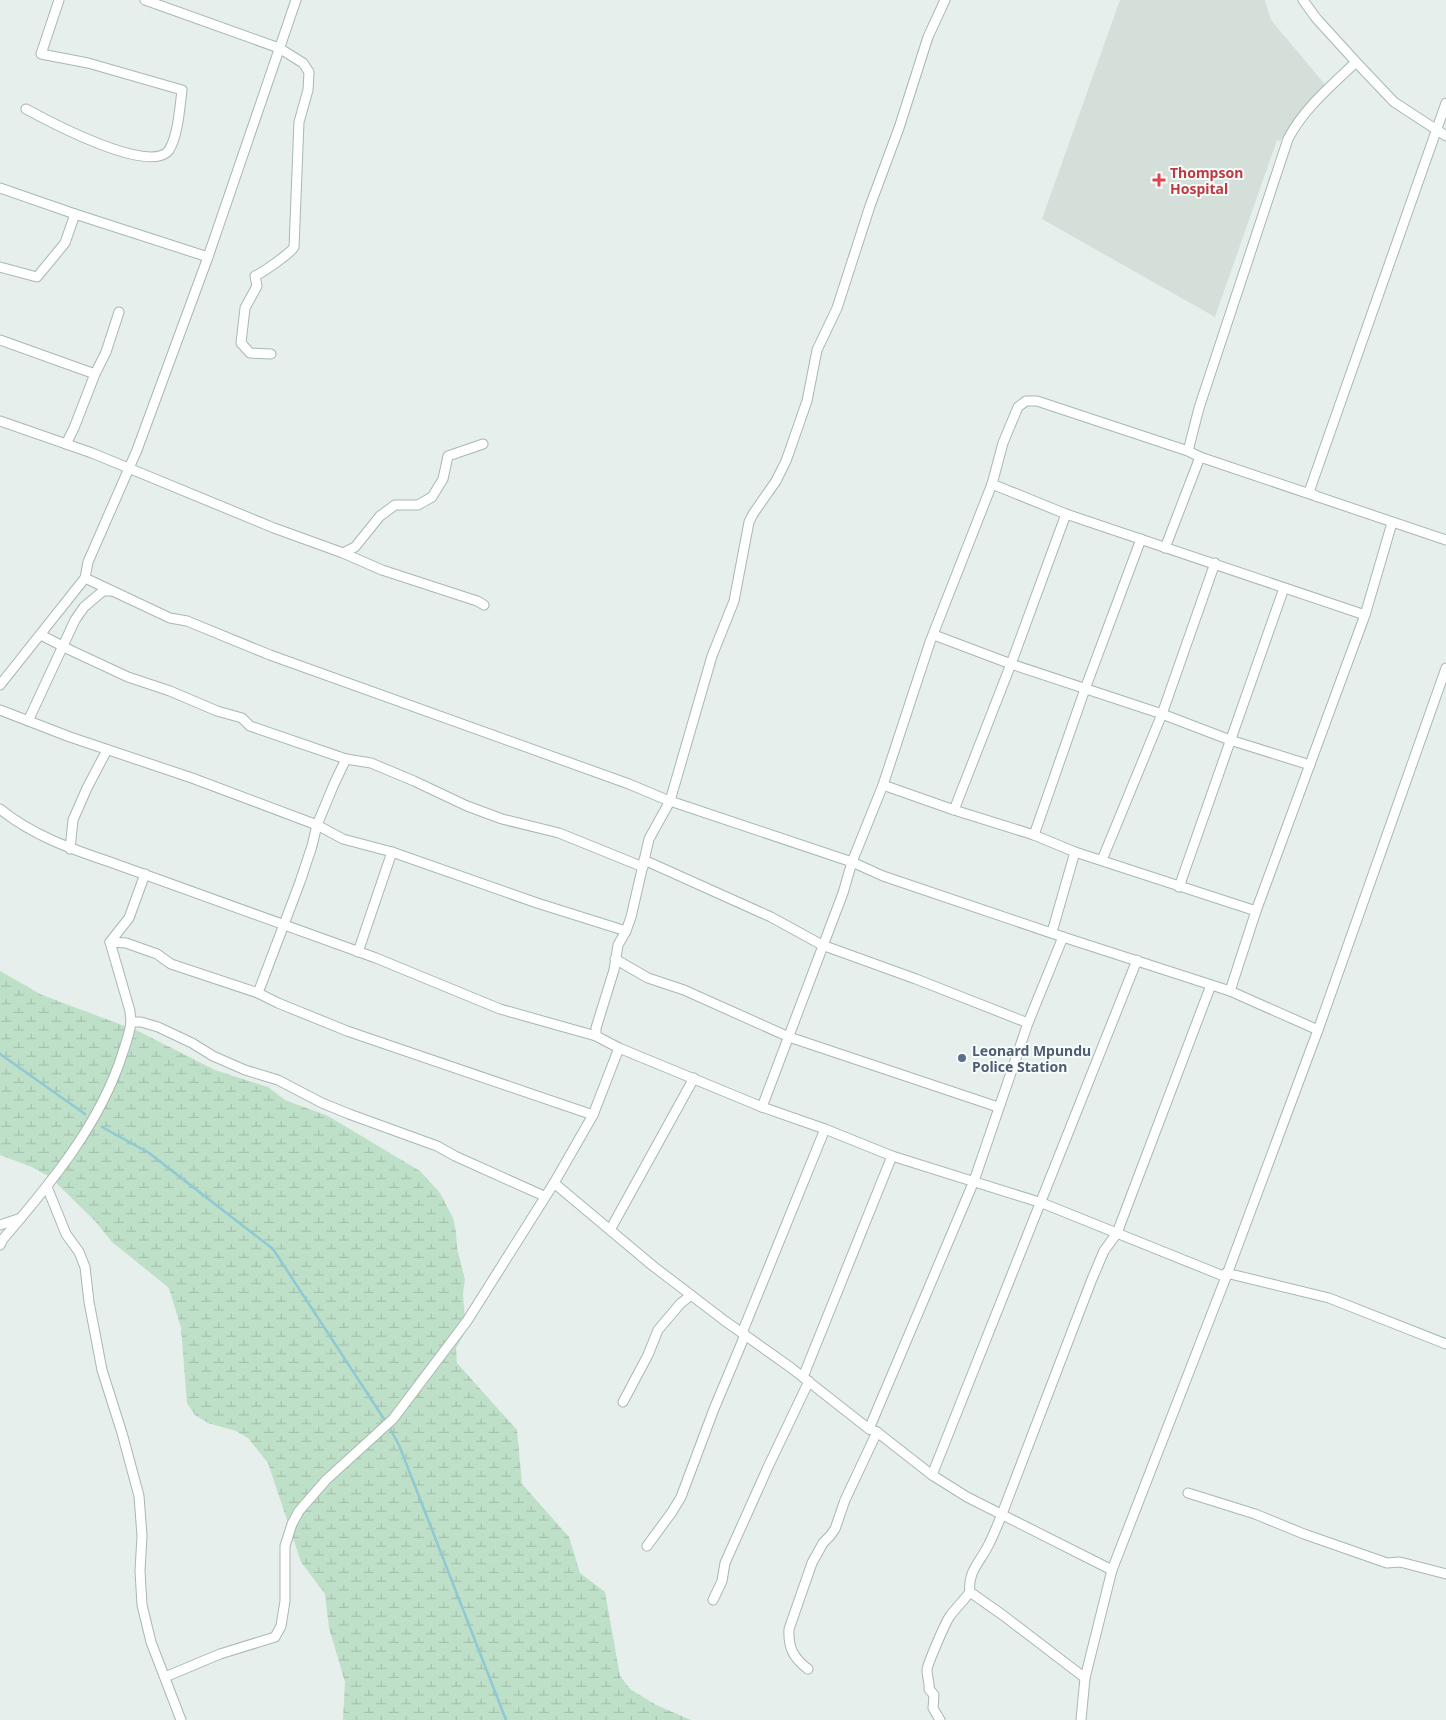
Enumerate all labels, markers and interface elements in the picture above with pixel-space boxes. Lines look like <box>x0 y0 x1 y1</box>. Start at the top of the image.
place label: Thompson Hospital <box>1170 163 1243 198</box>
marker: Thompson Hospital <box>1152 173 1166 187</box>
place label: Leonard Mpundu Police Station <box>972 1041 1091 1076</box>
marker: Leonard Mpundu Police Station <box>956 1052 968 1064</box>

